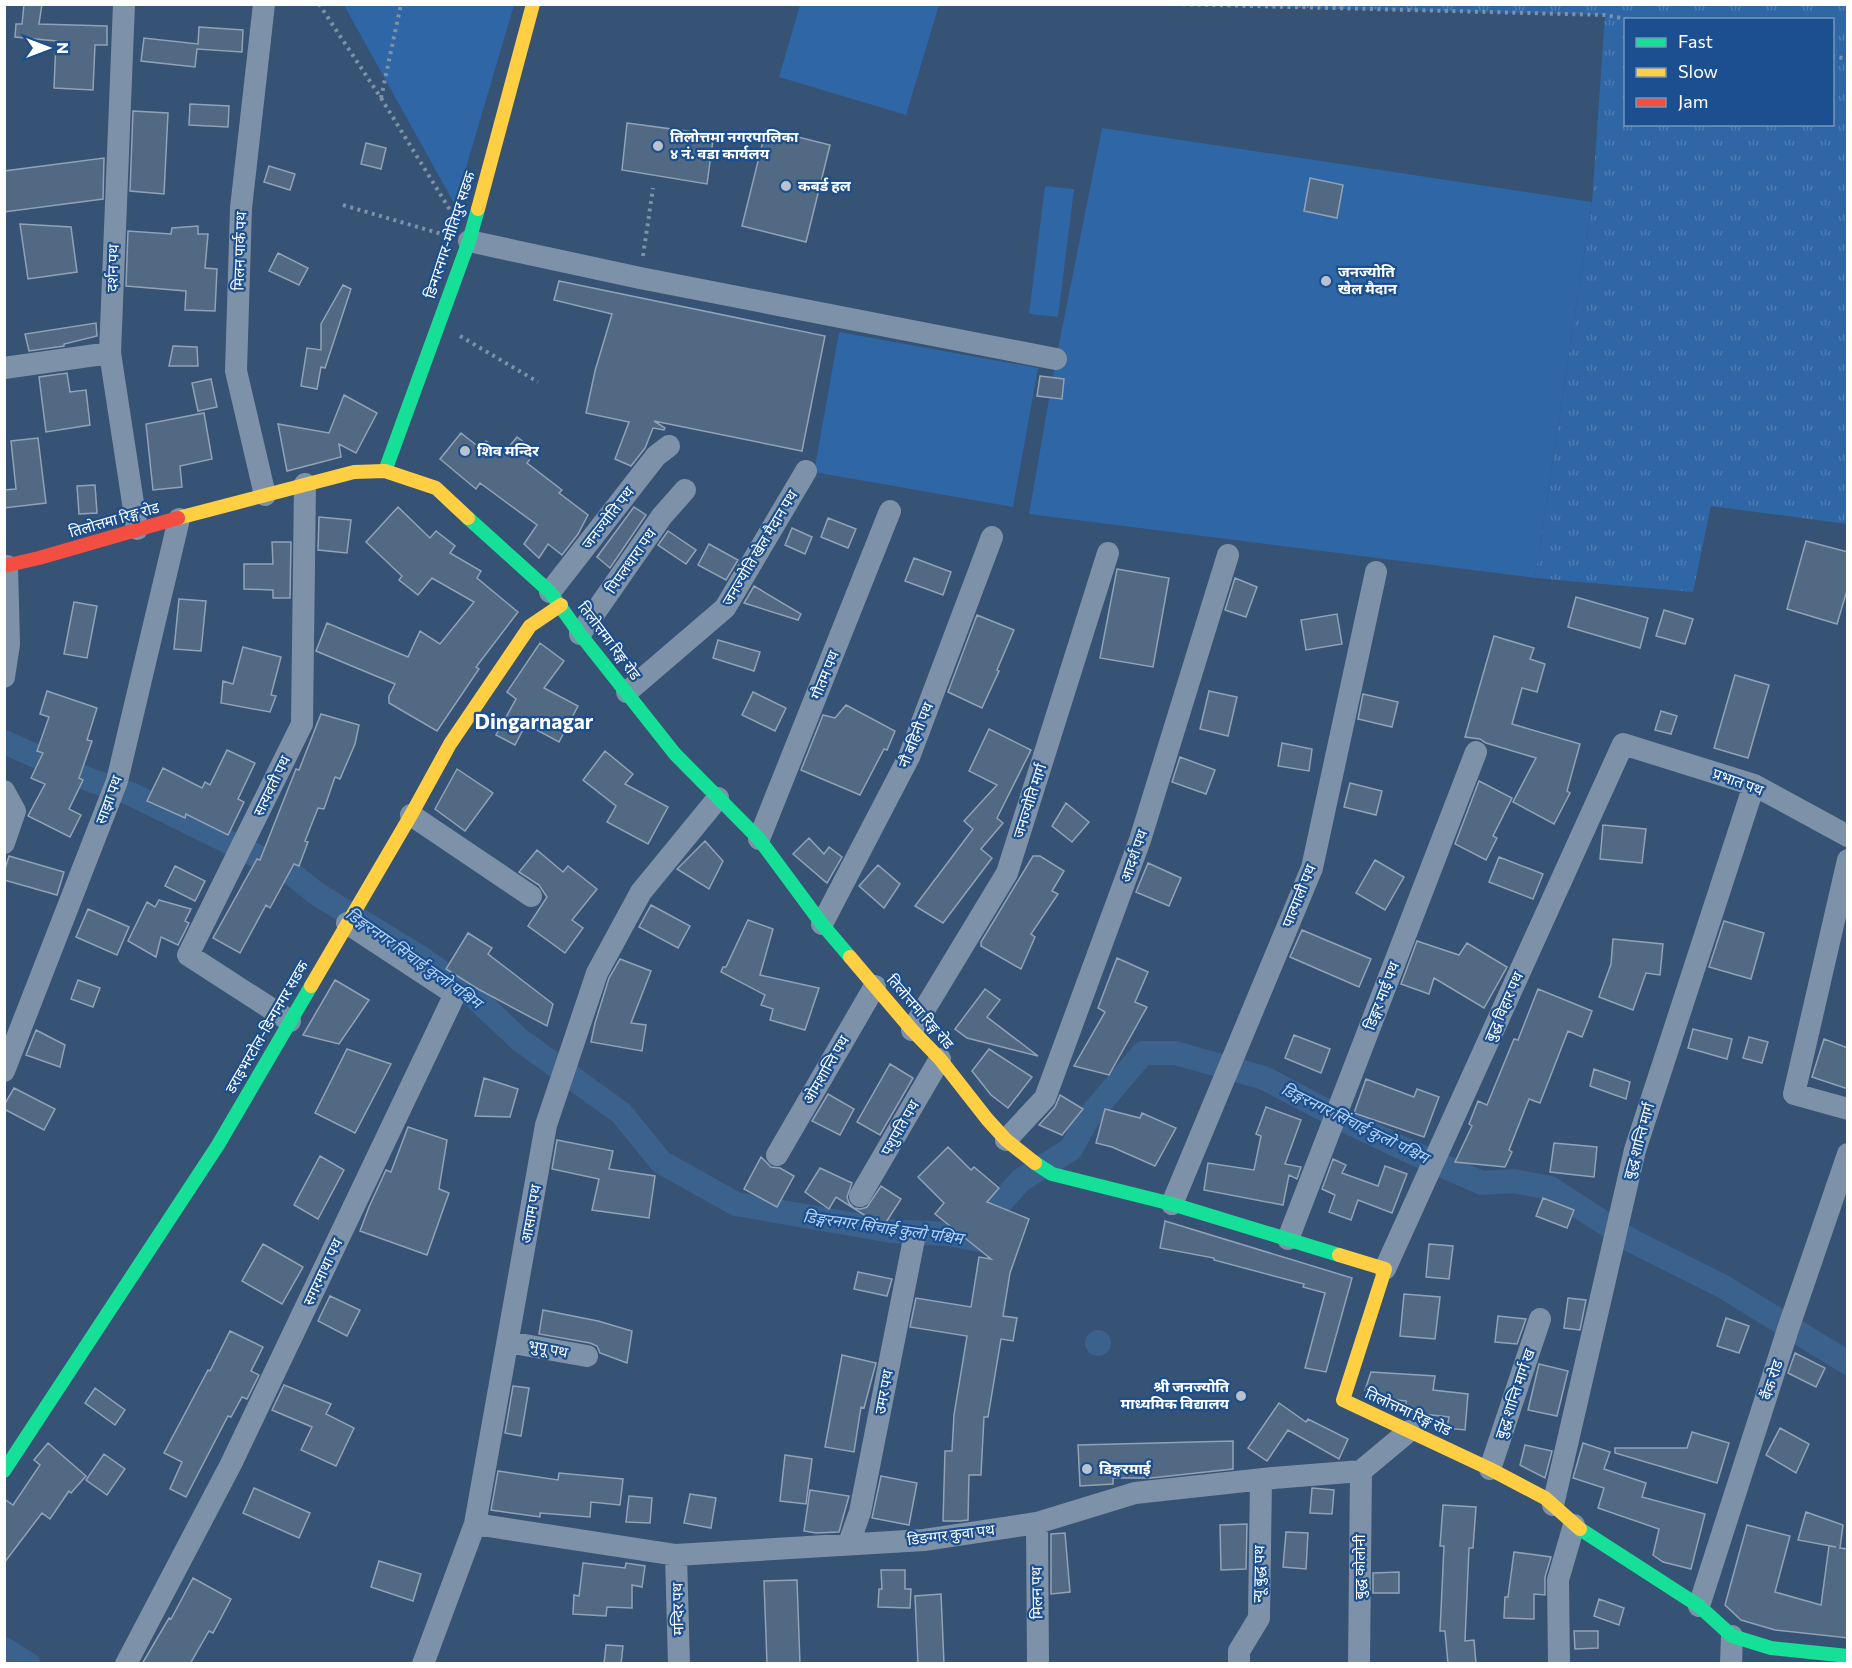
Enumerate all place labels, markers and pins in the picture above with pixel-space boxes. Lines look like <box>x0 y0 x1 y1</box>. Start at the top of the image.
place label: तिलोत्तमा नगरपालिका ४ नं. वडा कार्यलय <box>670 127 799 162</box>
marker: तिलोत्तमा नगरपालिका ४ नं. वडा कार्यलय <box>651 139 665 153</box>
place label: कबर्ड हल <box>798 176 852 194</box>
marker: कबर्ड हल <box>779 179 793 193</box>
place label: जनज्योति खेल मैदान <box>1338 262 1398 297</box>
marker: जनज्योति खेल मैदान <box>1319 274 1333 288</box>
place label: शिव मन्दिर <box>477 441 539 459</box>
marker: शिव मन्दिर <box>458 444 472 458</box>
place label: श्री जनज्योति माध्यमिक विद्यालय <box>1120 1377 1230 1412</box>
marker: श्री जनज्योति माध्यमिक विद्यालय <box>1234 1389 1248 1403</box>
place label: डिङ्गरमाई <box>1099 1459 1152 1477</box>
marker: डिङ्गरमाई <box>1080 1462 1094 1476</box>

